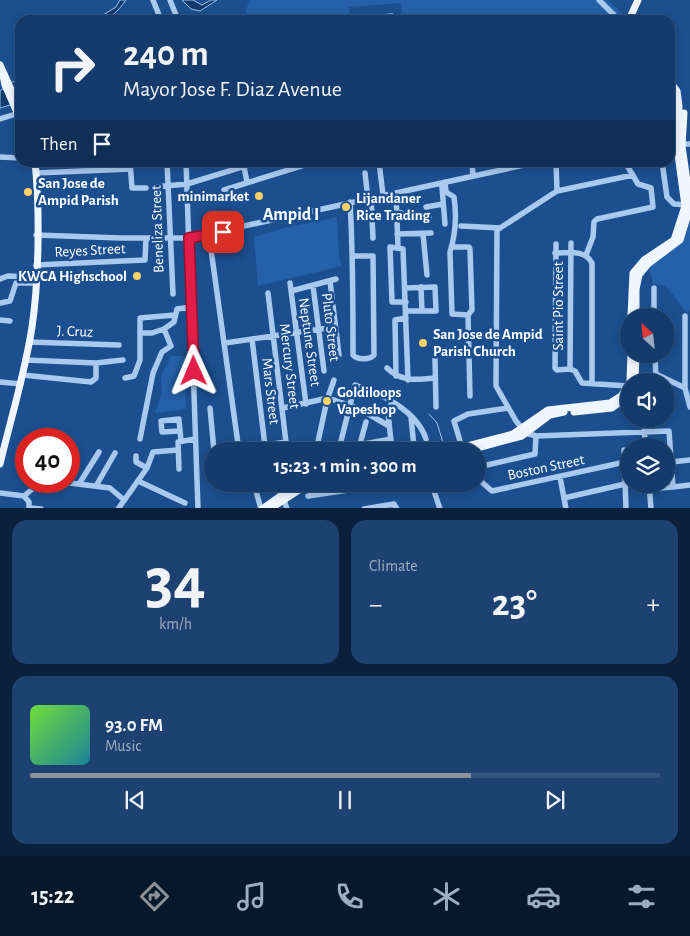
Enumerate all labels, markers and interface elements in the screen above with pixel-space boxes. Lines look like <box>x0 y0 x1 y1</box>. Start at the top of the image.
icon: right <box>40 35 105 100</box>
text: 240 m <box>123 37 209 72</box>
text: Mayor Jose F. Diaz Avenue <box>123 78 342 100</box>
icon: arrive <box>88 130 116 158</box>
text: Then <box>40 135 78 154</box>
place label: San Jose de Ampid Parish <box>38 176 119 208</box>
street label: Beneliza Street <box>148 185 167 273</box>
marker: San Jose de Ampid Parish <box>22 186 34 198</box>
place label: minimarket <box>177 189 249 204</box>
marker: minimarket <box>253 190 265 202</box>
place label: Lijandaner Rice Trading <box>356 191 431 223</box>
marker: Lijandaner Rice Trading <box>340 201 352 213</box>
district label: Ampid I <box>263 206 319 224</box>
pin <box>202 211 244 253</box>
icon: arrive <box>209 218 237 246</box>
street label: Reyes Street <box>54 241 126 260</box>
street label: Saint Pio Street <box>551 261 566 350</box>
place label: KWCA Highschool <box>18 269 127 284</box>
marker: KWCA Highschool <box>131 270 143 282</box>
street label: Pluto Street <box>319 292 342 362</box>
street label: Neptune Street <box>296 297 323 387</box>
north arrow <box>620 308 675 362</box>
map controls <box>620 308 675 493</box>
street label: J. Cruz <box>57 323 93 340</box>
street label: Mercury Street <box>277 323 302 410</box>
place label: San Jose de Ampid Parish Church <box>433 327 543 359</box>
marker: San Jose de Ampid Parish Church <box>417 337 429 349</box>
position arrow <box>167 344 219 396</box>
street label: Mars Street <box>259 357 282 425</box>
button: sound <box>620 373 675 428</box>
place label: Goldiloops Vapeshop <box>337 385 401 417</box>
marker: Goldiloops Vapeshop <box>321 395 333 407</box>
speed limit sign: 40 <box>15 428 80 493</box>
button: layers <box>620 438 675 493</box>
street label: Boston Street <box>506 452 586 483</box>
text: 15:23 · 1 min · 300 m <box>274 457 416 476</box>
text: 34 <box>145 550 206 615</box>
text: Climate <box>369 558 418 574</box>
text: 23° <box>492 585 537 623</box>
text: − <box>369 591 382 619</box>
text: + <box>647 591 660 619</box>
text: km/h <box>159 616 192 632</box>
text: 93.0 FM <box>105 716 163 735</box>
text: Music <box>105 738 141 754</box>
icon: previous <box>121 786 149 814</box>
icon: pause <box>331 786 359 814</box>
icon: next <box>541 786 569 814</box>
icon: directions <box>137 879 172 914</box>
icon: music <box>234 879 269 914</box>
icon: phone <box>332 879 367 914</box>
icon: climate <box>429 879 464 914</box>
icon: car <box>526 879 561 914</box>
icon: filters <box>624 879 659 914</box>
text: 15:22 <box>31 885 74 907</box>

